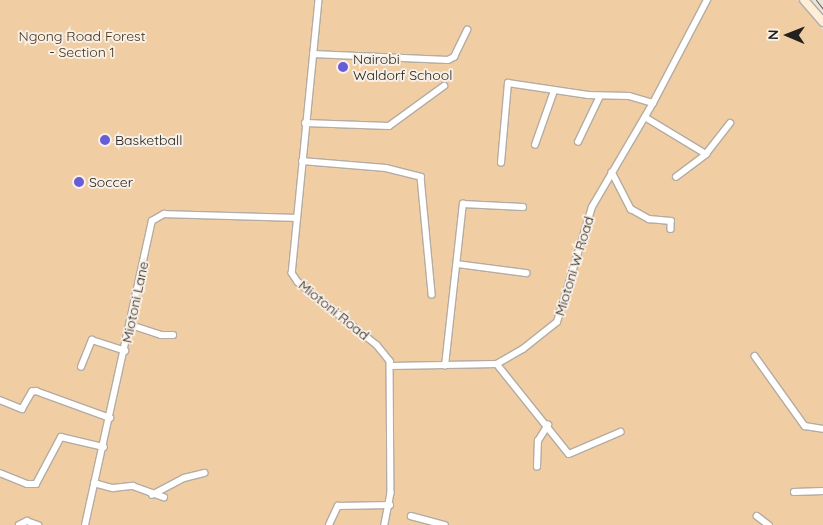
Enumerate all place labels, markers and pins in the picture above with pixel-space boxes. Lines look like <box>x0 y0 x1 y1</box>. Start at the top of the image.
place label: Nairobi Waldorf School <box>353 51 452 84</box>
marker: Nairobi Waldorf School <box>337 61 349 73</box>
place label: Basketball <box>115 132 182 148</box>
marker: Basketball <box>99 134 111 146</box>
place label: Soccer <box>89 174 133 190</box>
marker: Soccer <box>73 176 85 188</box>

